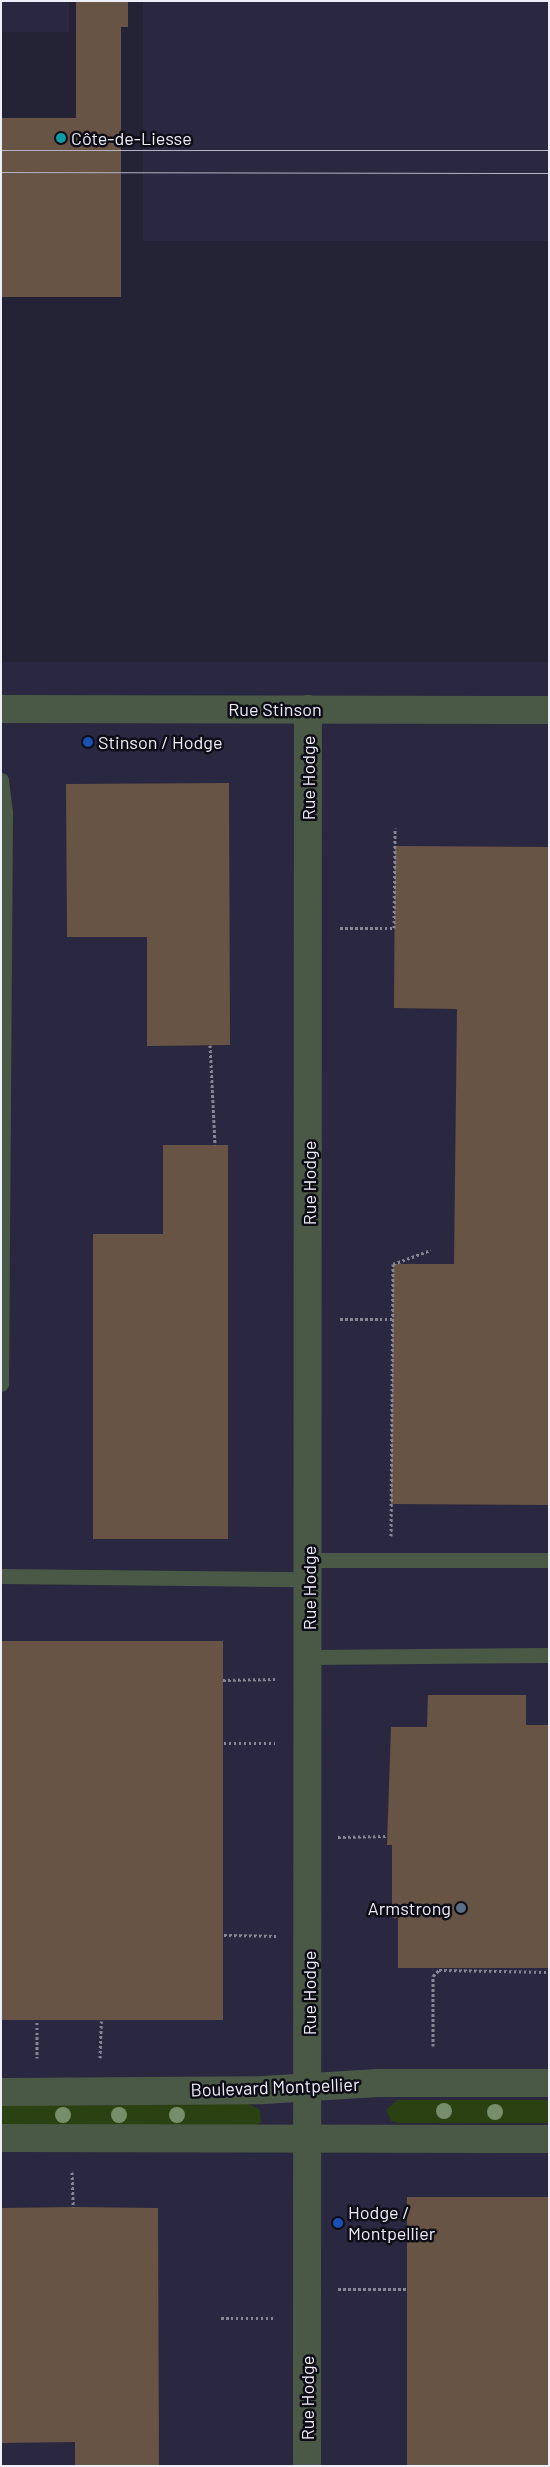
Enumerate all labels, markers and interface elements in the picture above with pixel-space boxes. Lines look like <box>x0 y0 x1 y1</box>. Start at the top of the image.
place label: Côte-de-Liesse <box>71 127 192 149</box>
marker: Côte-de-Liesse <box>55 132 67 144</box>
street label: Rue Stinson <box>228 698 322 720</box>
place label: Stinson / Hodge <box>98 731 223 753</box>
marker: Stinson / Hodge <box>82 736 94 748</box>
street label: Rue Hodge <box>297 736 319 820</box>
street label: Rue Hodge <box>298 1141 320 1225</box>
street label: Rue Hodge <box>298 1546 320 1630</box>
place label: Armstrong <box>368 1897 451 1919</box>
marker: Armstrong <box>455 1902 467 1914</box>
street label: Rue Hodge <box>298 1951 320 2035</box>
street label: Boulevard Montpellier <box>190 2073 360 2101</box>
place label: Hodge / Montpellier <box>348 2202 435 2244</box>
marker: Hodge / Montpellier <box>332 2217 344 2229</box>
street label: Rue Hodge <box>296 2356 318 2440</box>

